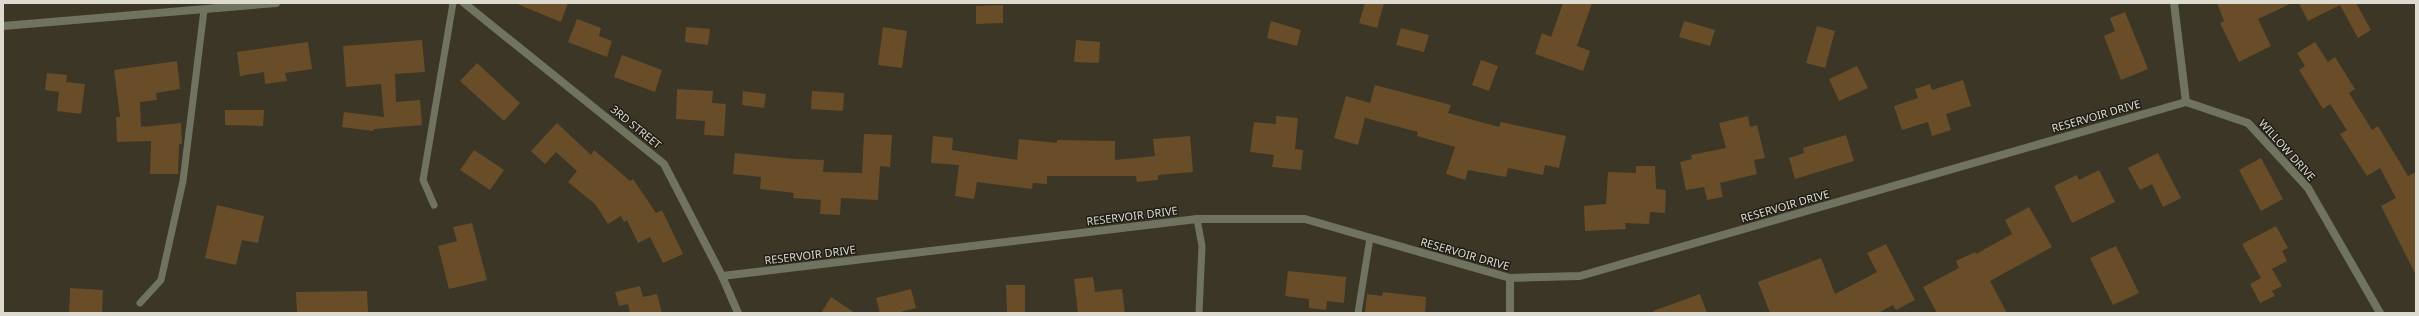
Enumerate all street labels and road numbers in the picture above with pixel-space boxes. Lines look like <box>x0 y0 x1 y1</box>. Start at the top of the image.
street label: RESERVOIR DRIVE <box>2050 96 2142 135</box>
street label: 3RD STREET <box>608 101 665 152</box>
street label: WILLOW DRIVE <box>2256 116 2319 184</box>
street label: RESERVOIR DRIVE <box>1739 186 1831 225</box>
street label: RESERVOIR DRIVE <box>1085 202 1178 229</box>
street label: RESERVOIR DRIVE <box>1419 234 1511 273</box>
street label: RESERVOIR DRIVE <box>763 241 856 268</box>

